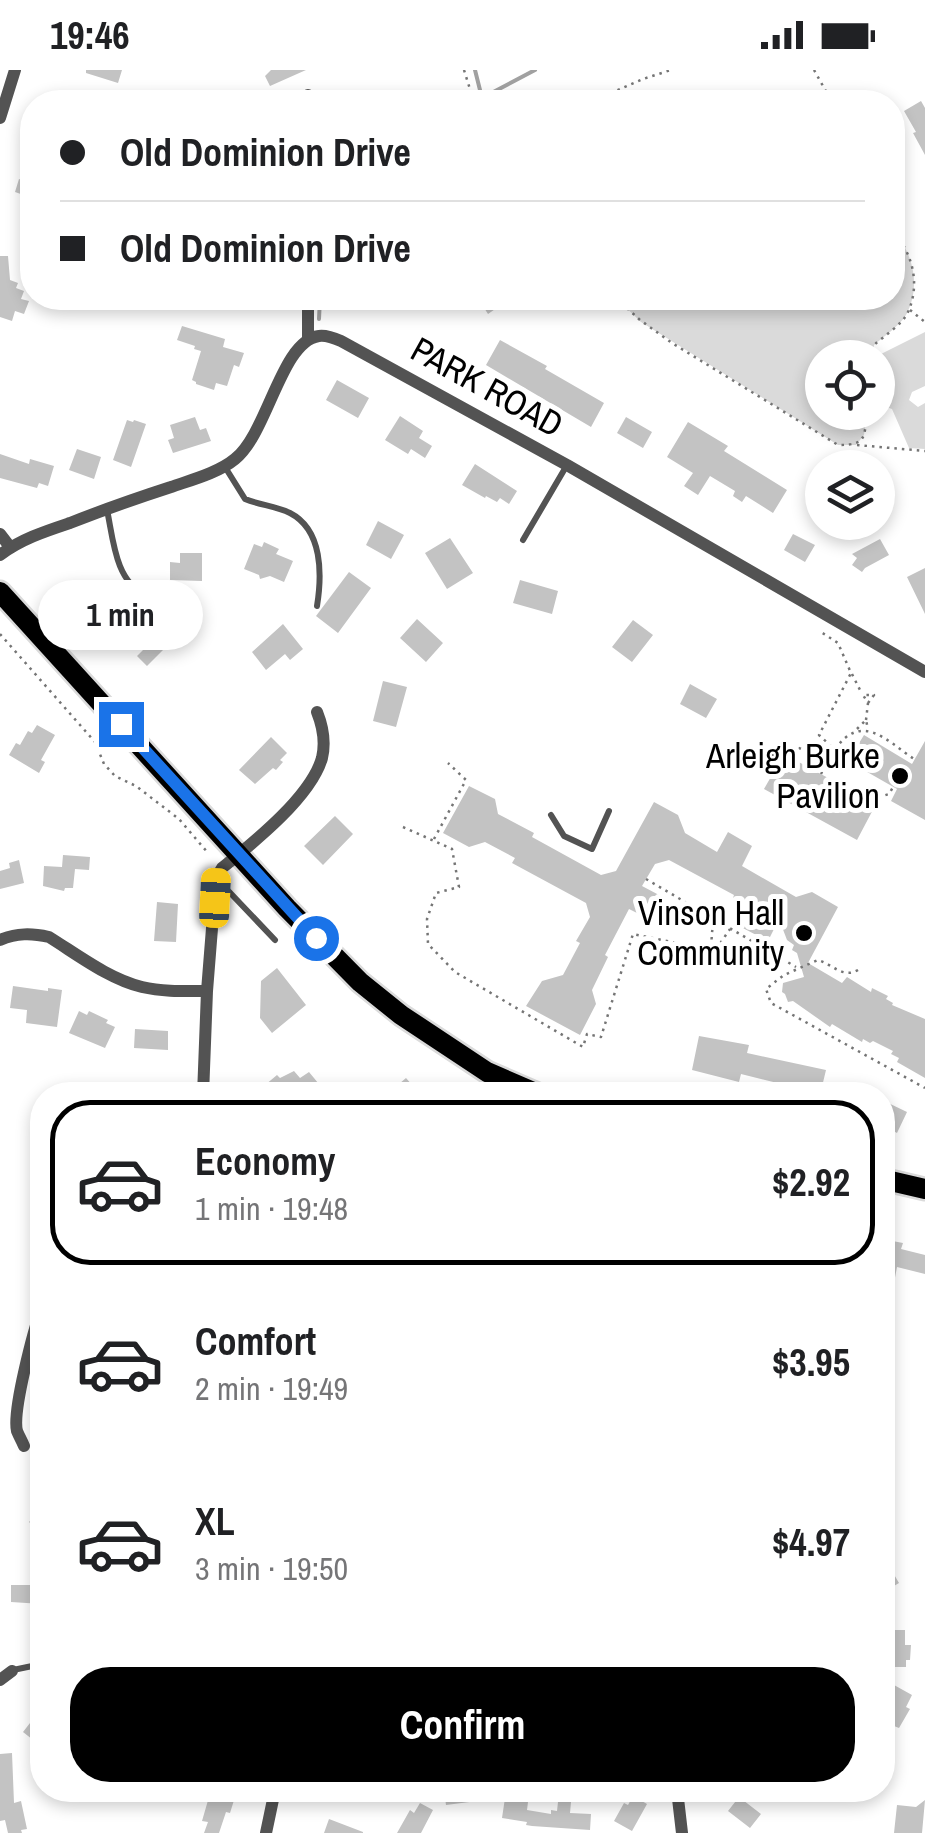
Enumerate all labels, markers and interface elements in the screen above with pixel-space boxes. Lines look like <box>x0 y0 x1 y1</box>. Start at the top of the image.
text: 19:46 <box>50 10 130 61</box>
text: Old Dominion Drive <box>120 127 411 178</box>
text: Old Dominion Drive <box>120 223 411 274</box>
street label: PARK ROAD <box>403 326 572 448</box>
map controls <box>805 340 895 540</box>
button: locate <box>805 340 895 430</box>
button: layers <box>805 450 895 540</box>
callout: 1 min <box>38 579 204 649</box>
text: 1 min <box>86 593 155 636</box>
route end <box>99 702 144 747</box>
place label: Arleigh Burke Pavilion <box>705 732 880 819</box>
marker: Arleigh Burke Pavilion <box>889 765 911 787</box>
car <box>198 867 232 929</box>
place label: Vinson Hall Community <box>637 889 785 976</box>
route start <box>294 916 339 961</box>
marker: Vinson Hall Community <box>793 922 815 944</box>
text: Economy <box>195 1136 335 1187</box>
icon: car <box>75 1138 165 1228</box>
text: $2.92 <box>772 1157 850 1208</box>
text: 1 min · 19:48 <box>195 1187 348 1230</box>
text: Comfort <box>195 1316 316 1367</box>
icon: car <box>75 1318 165 1408</box>
text: $3.95 <box>772 1337 850 1388</box>
text: 2 min · 19:49 <box>195 1367 348 1410</box>
text: XL <box>195 1496 235 1547</box>
icon: car <box>75 1498 165 1588</box>
text: $4.97 <box>772 1517 850 1568</box>
text: 3 min · 19:50 <box>195 1547 348 1590</box>
button: Confirm <box>70 1667 855 1782</box>

